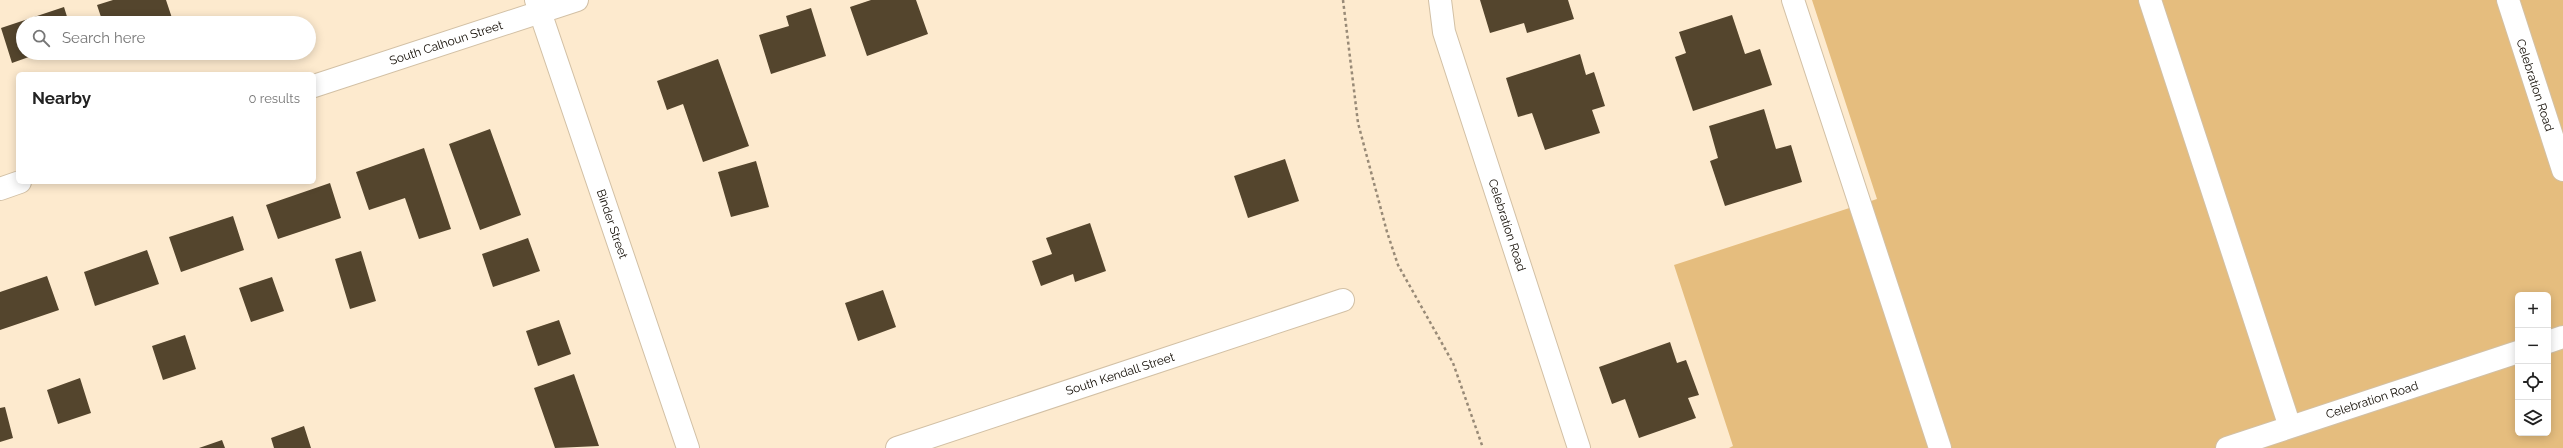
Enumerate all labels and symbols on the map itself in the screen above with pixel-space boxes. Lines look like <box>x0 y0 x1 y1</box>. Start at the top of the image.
street label: South Calhoun Street <box>388 18 504 68</box>
street label: Celebration Road <box>2513 37 2557 133</box>
street label: Celebration Road <box>1485 177 1529 273</box>
street label: Binder Street <box>594 188 630 260</box>
street label: South Kendall Street <box>1064 350 1176 398</box>
street label: Celebration Road <box>2324 378 2420 422</box>

